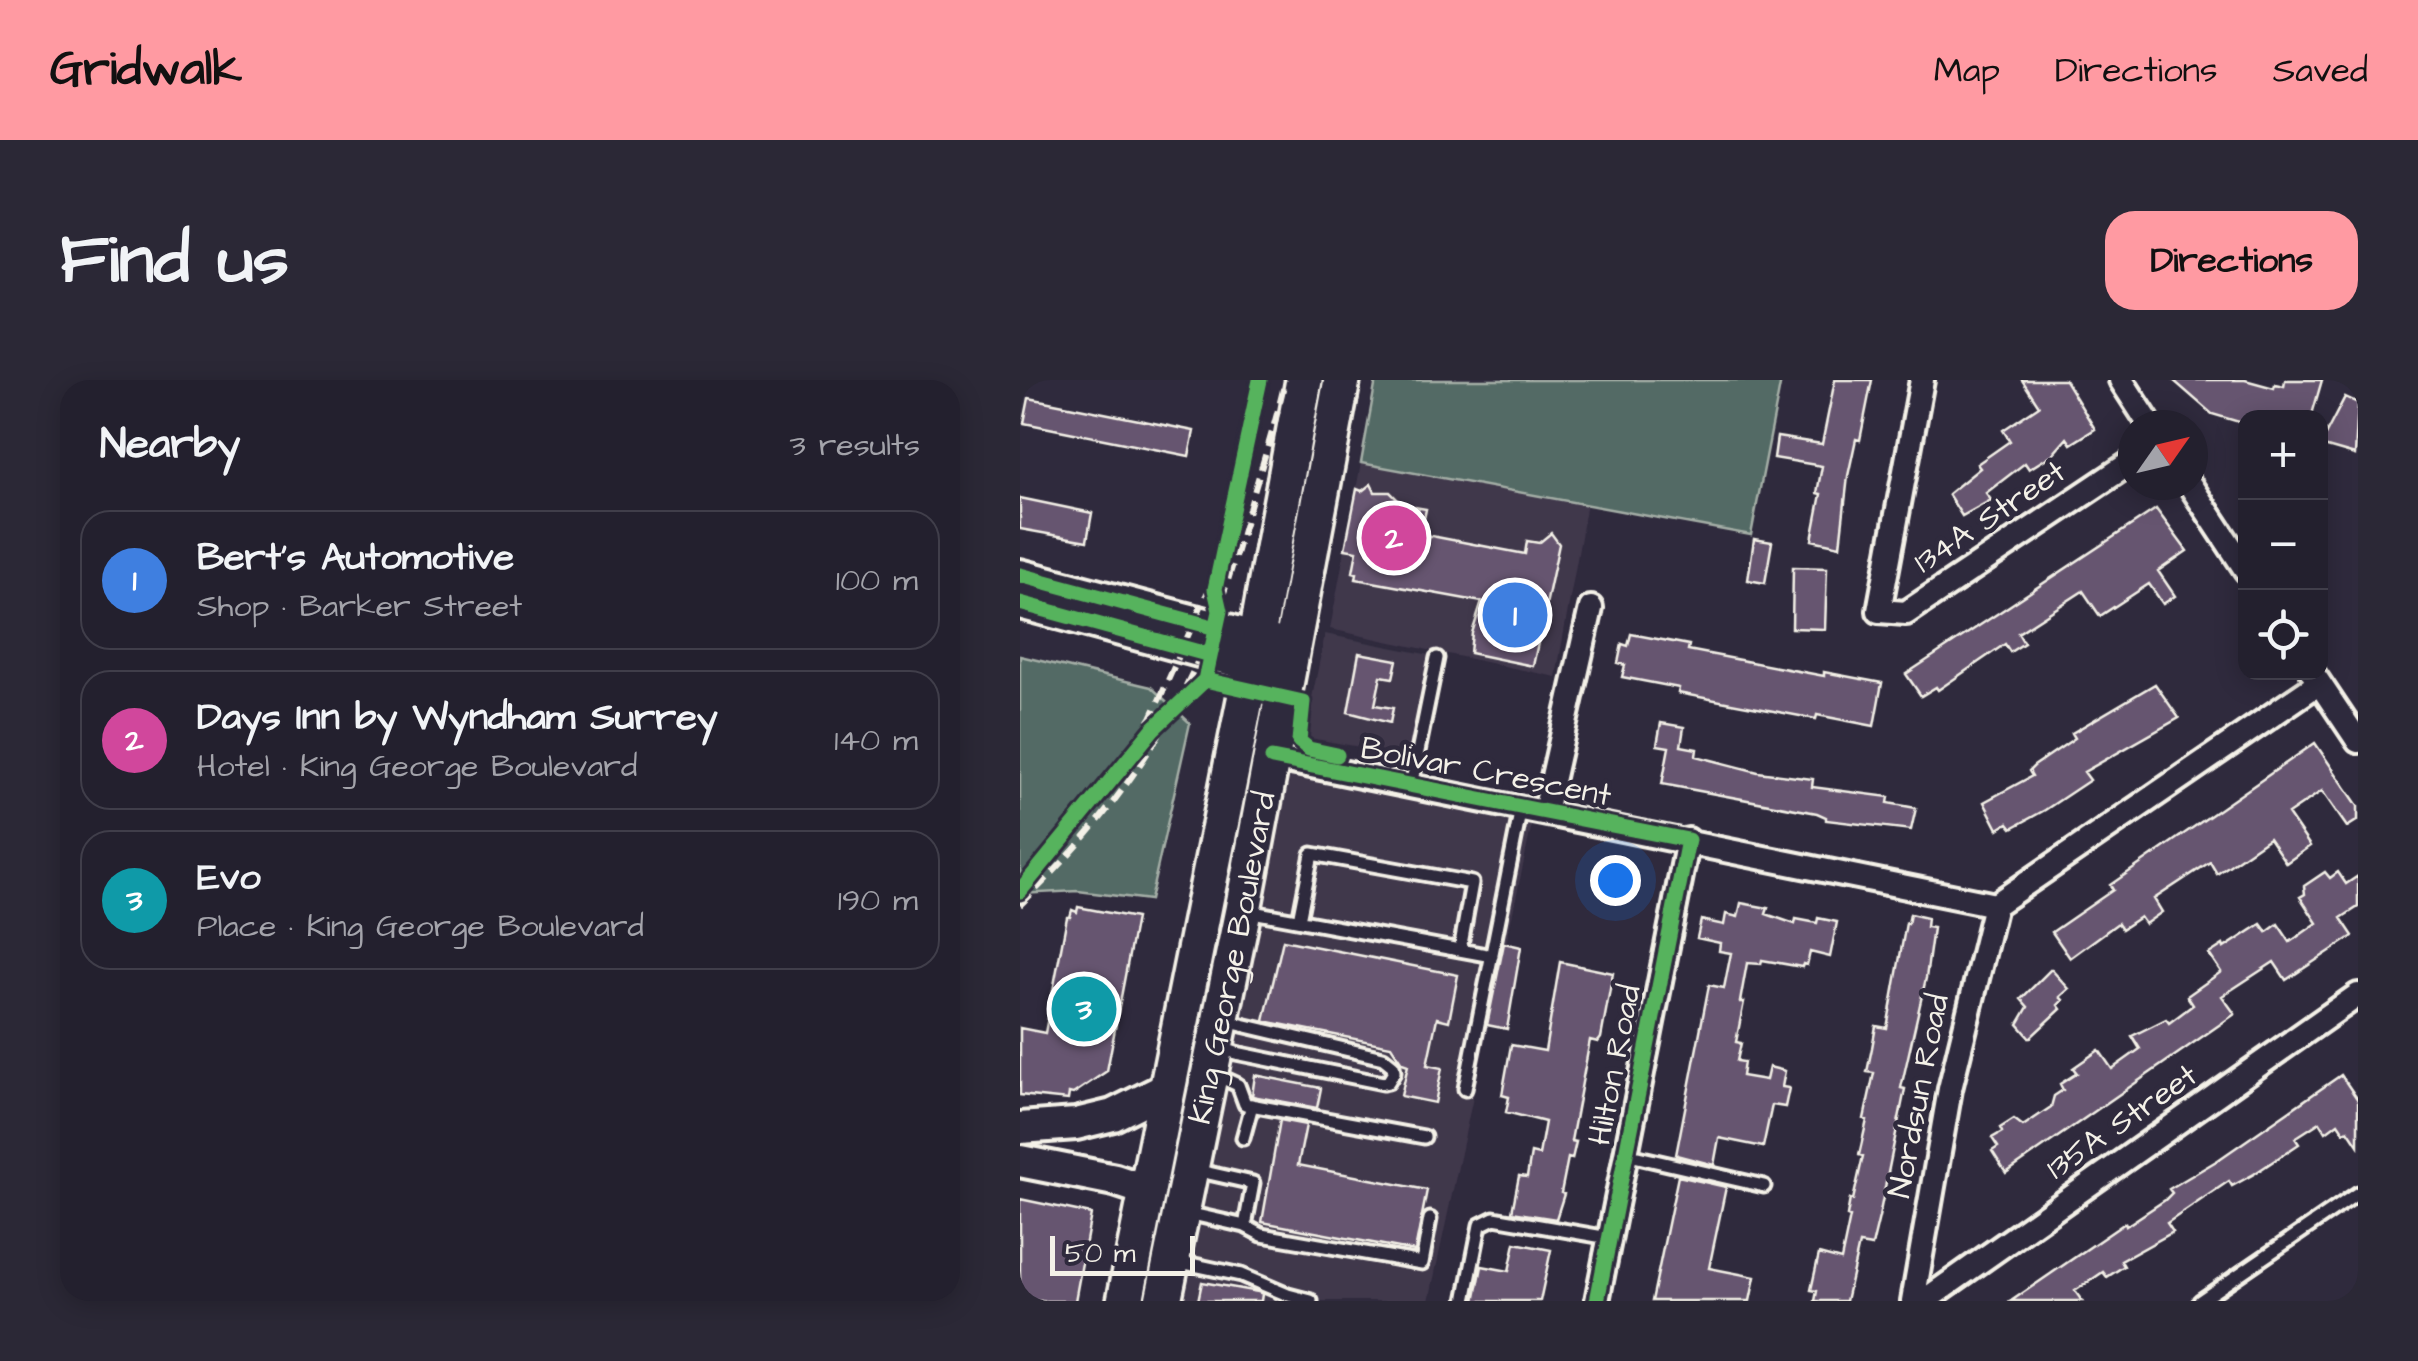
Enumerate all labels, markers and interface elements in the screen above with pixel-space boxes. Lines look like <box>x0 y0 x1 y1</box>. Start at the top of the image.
text: Gridwalk <box>50 37 242 103</box>
text: Map <box>1934 46 2000 95</box>
text: Directions <box>2055 46 2218 95</box>
text: Saved <box>2273 46 2368 95</box>
button: Directions <box>2105 211 2358 310</box>
text: Find us <box>60 212 289 309</box>
north arrow <box>2118 410 2208 500</box>
map controls <box>2238 410 2328 680</box>
button: + <box>2238 410 2328 500</box>
text: Nearby <box>100 416 240 474</box>
text: 3 results <box>790 423 920 468</box>
street label: 134A Street <box>1905 450 2075 584</box>
pin: 2 <box>1362 500 1426 576</box>
button: − <box>2238 500 2328 590</box>
text: Bert's Automotive <box>197 532 514 584</box>
text: 1 <box>132 558 137 603</box>
text: 100 m <box>836 558 918 603</box>
pin: 1 <box>1482 578 1548 652</box>
text: Shop · Barker Street <box>197 584 522 629</box>
button: locate <box>2238 590 2328 680</box>
text: Days Inn by Wyndham Surrey <box>197 692 718 744</box>
text: 2 <box>125 718 144 763</box>
text: 140 m <box>834 718 918 763</box>
street label: Bolivar Crescent <box>1357 726 1615 818</box>
text: Hotel · King George Boulevard <box>197 744 637 789</box>
street label: King George Boulevard <box>1177 788 1287 1128</box>
text: Evo <box>197 852 261 904</box>
your location <box>1590 855 1641 906</box>
text: 3 <box>126 878 143 923</box>
text: 190 m <box>838 878 918 923</box>
text: Place · King George Boulevard <box>197 904 644 949</box>
pin: 3 <box>1052 972 1116 1046</box>
street label: Hilton Road <box>1577 981 1653 1149</box>
street label: Nordsun Road <box>1877 990 1961 1202</box>
street label: 135A Street <box>2037 1053 2207 1191</box>
scale bar <box>1050 1231 1195 1276</box>
text: 50 m <box>1065 1234 1136 1273</box>

